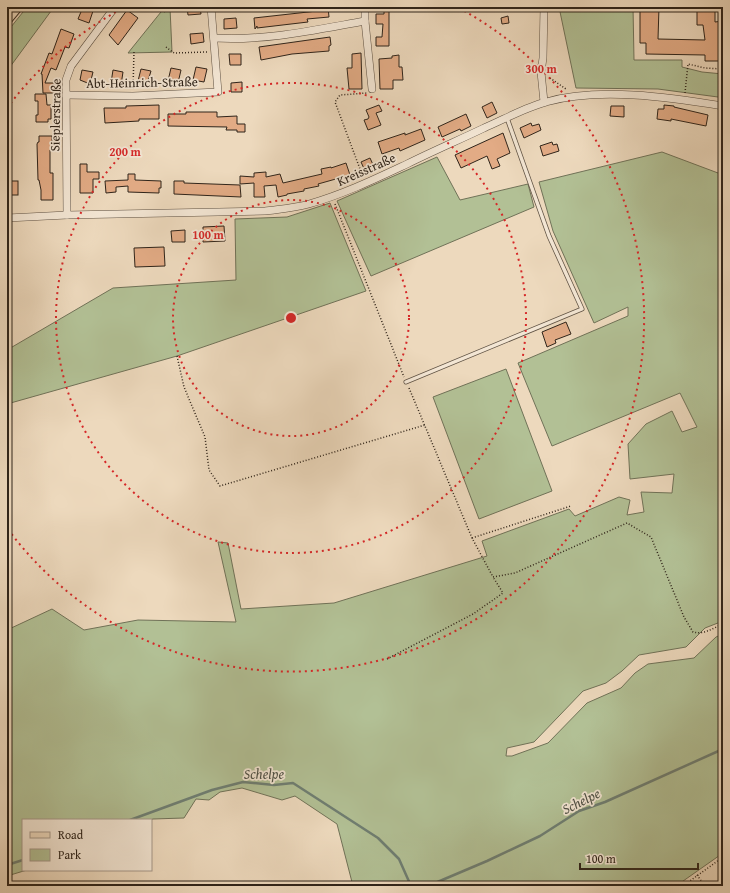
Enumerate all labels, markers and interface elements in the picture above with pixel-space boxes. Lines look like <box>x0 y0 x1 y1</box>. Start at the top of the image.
text: 300 m <box>525 60 558 77</box>
street label: Abt-Heinrich-Straße <box>86 72 198 93</box>
street label: Sieplerstraße <box>45 78 66 152</box>
text: 200 m <box>109 143 142 160</box>
street label: Kreisstraße <box>334 148 399 191</box>
text: 100 m <box>192 226 225 243</box>
centre of rings <box>284 311 298 325</box>
water label: Schelpe <box>244 764 284 784</box>
water label: Schelpe <box>559 783 604 819</box>
legend <box>22 819 152 871</box>
text: Road <box>58 826 84 843</box>
scale bar <box>580 845 698 871</box>
text: Park <box>58 846 82 863</box>
text: 100 m <box>586 850 616 867</box>

